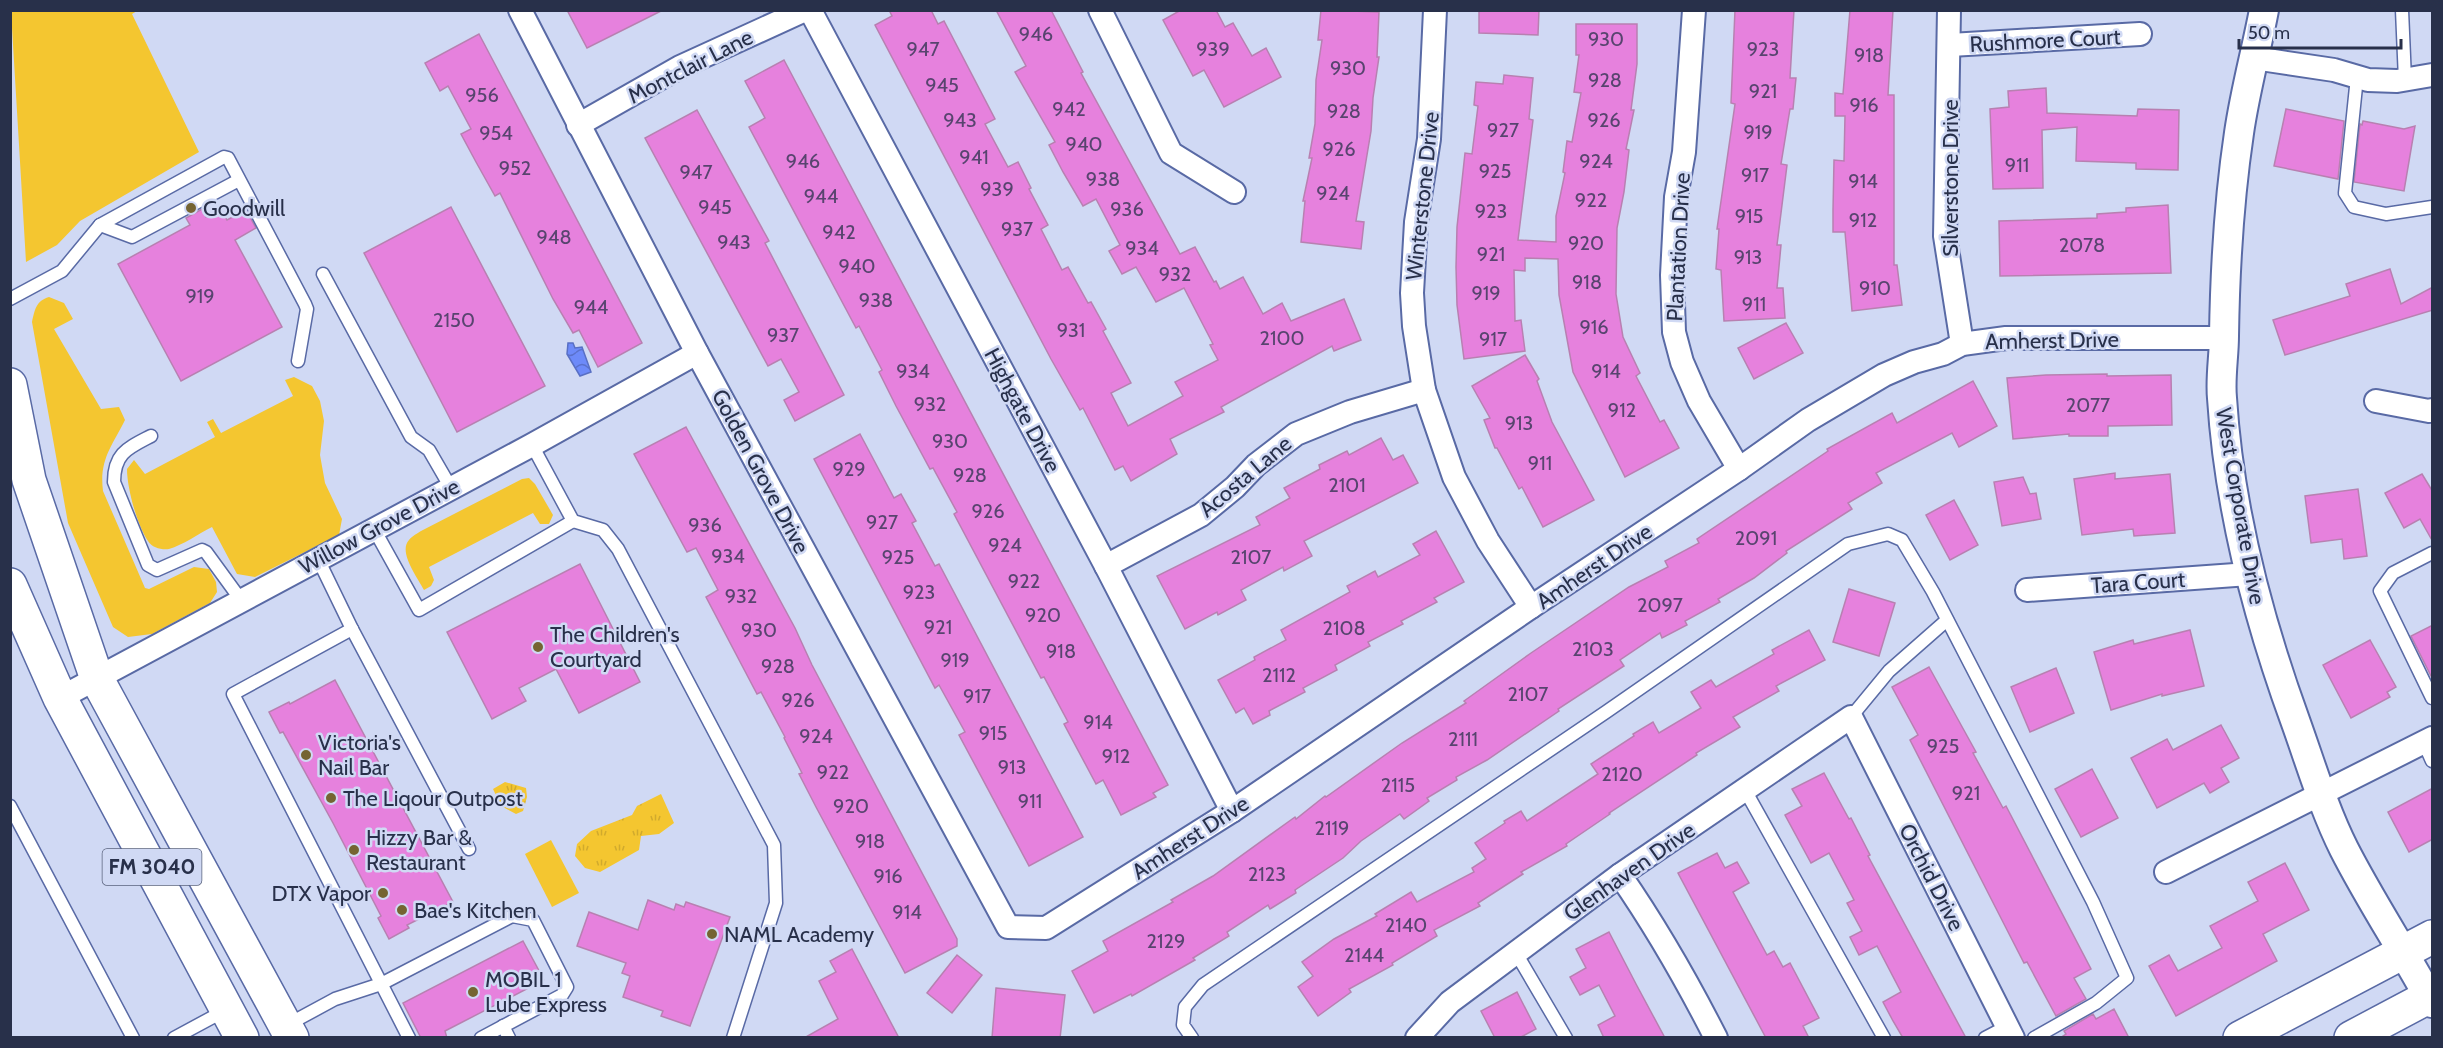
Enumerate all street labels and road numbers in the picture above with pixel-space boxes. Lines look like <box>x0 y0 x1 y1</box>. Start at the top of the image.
street label: Montclair Lane <box>623 23 757 109</box>
street label: Rushmore Court <box>1969 23 2122 58</box>
street label: Silverstone Drive <box>1937 99 1964 257</box>
street label: Winterstone Drive <box>1400 110 1445 282</box>
street label: Plantation Drive <box>1661 172 1696 322</box>
street label: Amherst Drive <box>1985 326 2119 355</box>
street label: Highgate Drive <box>978 343 1067 477</box>
street label: Golden Grove Drive <box>706 385 815 558</box>
street label: West Corporate Drive <box>2210 406 2271 607</box>
street label: Acosta Lane <box>1194 430 1297 523</box>
street label: Willow Grove Drive <box>294 473 464 580</box>
street label: Amherst Drive <box>1531 518 1657 615</box>
street label: Tara Court <box>2090 566 2187 599</box>
street label: Amherst Drive <box>1127 790 1254 885</box>
street label: Glenhaven Drive <box>1559 816 1700 927</box>
street label: Orchid Drive <box>1893 819 1970 935</box>
road number: FM 3040 <box>102 849 201 885</box>

